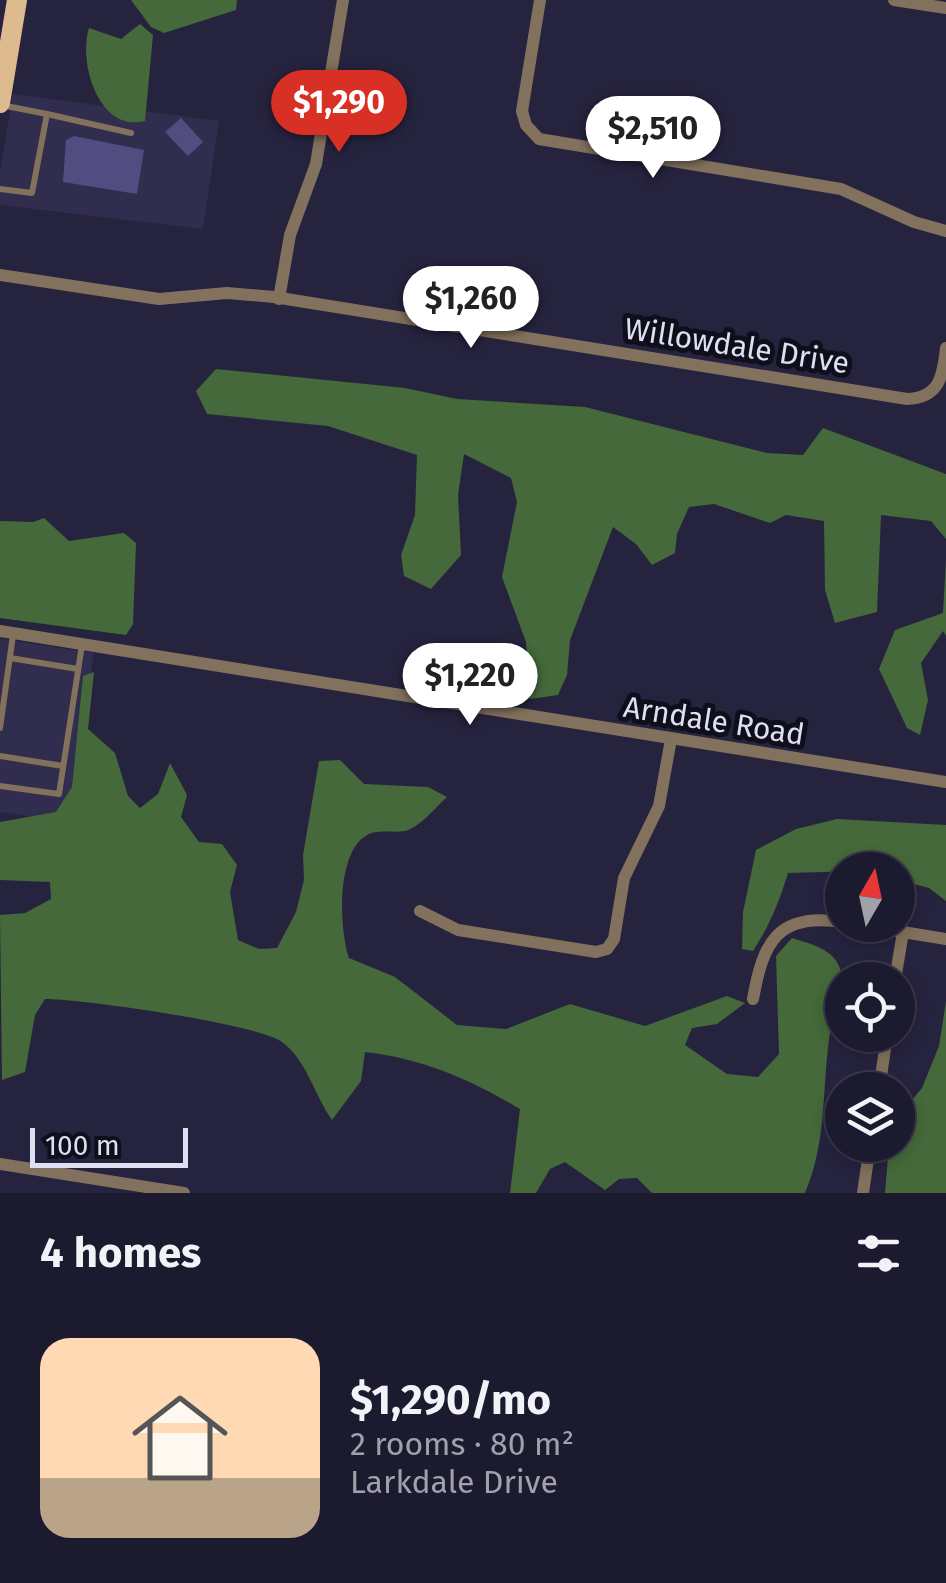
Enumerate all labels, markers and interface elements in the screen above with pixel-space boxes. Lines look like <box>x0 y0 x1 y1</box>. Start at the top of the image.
pin: $1,290 <box>258 70 420 155</box>
text: $1,290 <box>293 83 385 121</box>
pin: $2,510 <box>572 96 734 181</box>
text: $2,510 <box>608 109 698 147</box>
pin: $1,260 <box>390 266 552 351</box>
text: $1,260 <box>425 279 517 317</box>
street label: Willowdale Drive <box>622 310 852 382</box>
pin: $1,220 <box>389 643 551 728</box>
text: $1,220 <box>425 656 515 694</box>
street label: Arndale Road <box>621 689 807 753</box>
north arrow <box>825 852 915 942</box>
map controls <box>825 852 915 1162</box>
button: locate <box>825 962 915 1052</box>
button: layers <box>825 1072 915 1162</box>
scale bar <box>30 1123 188 1168</box>
text: 100 m <box>45 1129 120 1162</box>
icon: filters <box>851 1226 906 1281</box>
text: 4 homes <box>40 1228 201 1278</box>
text: $1,290/mo <box>350 1375 551 1425</box>
icon: home <box>120 1378 240 1498</box>
text: 2 rooms · 80 m² <box>350 1425 574 1463</box>
text: Larkdale Drive <box>350 1463 558 1501</box>

